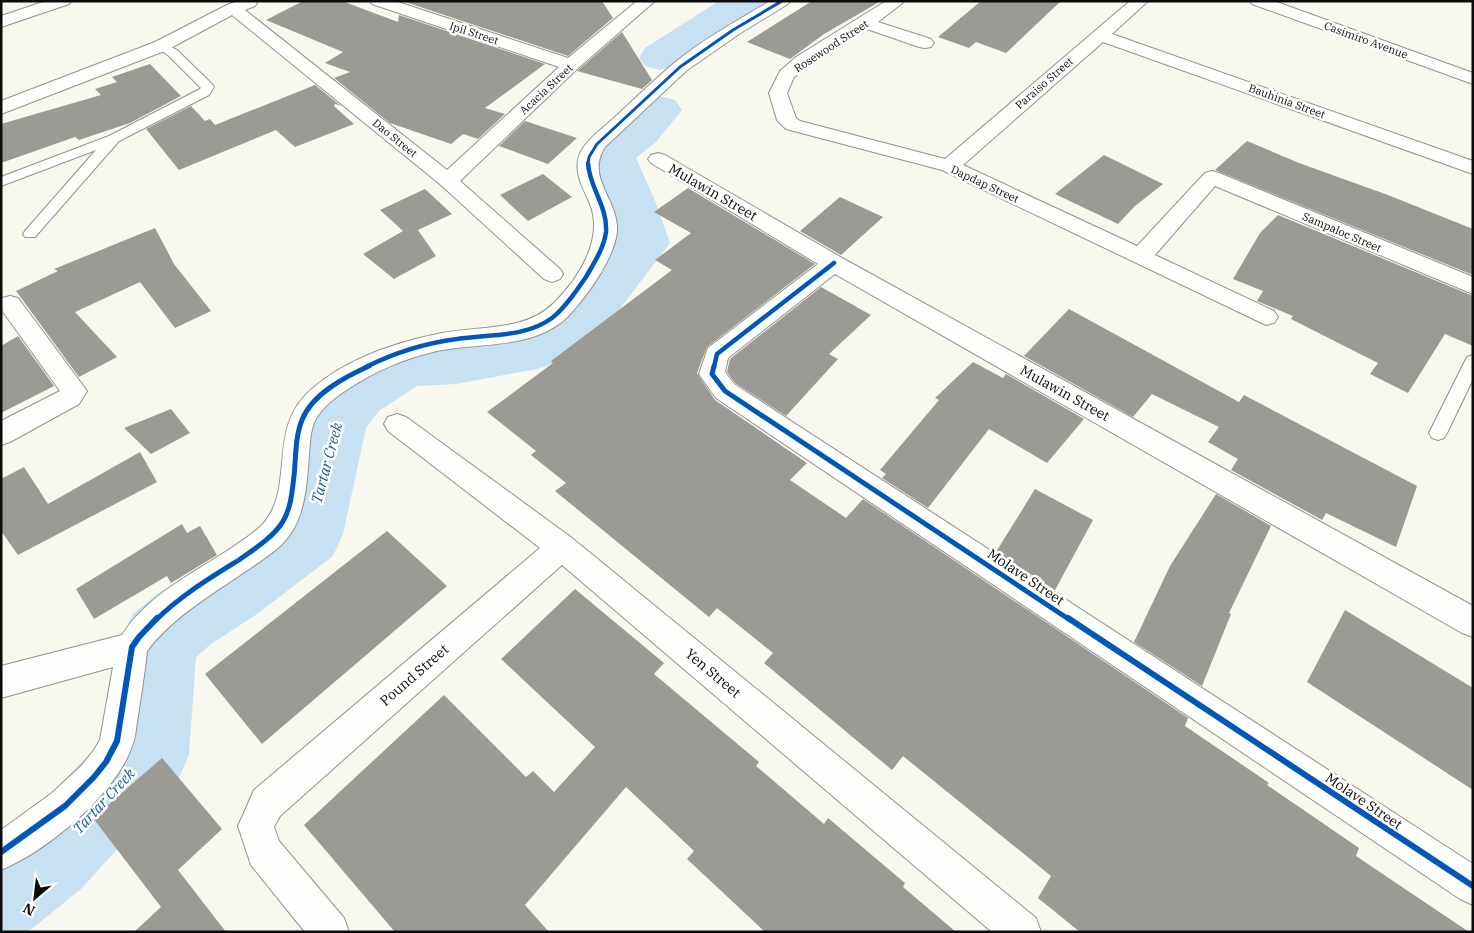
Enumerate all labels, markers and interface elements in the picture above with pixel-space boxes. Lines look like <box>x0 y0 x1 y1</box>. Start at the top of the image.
street label: Rosewood Street <box>791 17 871 75</box>
street label: Ipil Street <box>448 18 500 48</box>
street label: Casimiro Avenue <box>1322 18 1410 62</box>
street label: Paraiso Street <box>1012 54 1076 112</box>
street label: Acacia Street <box>516 61 576 117</box>
street label: Bauhinia Street <box>1247 81 1327 121</box>
street label: Dao Street <box>370 116 420 160</box>
street label: Mulawin Street <box>665 159 761 225</box>
street label: Dapdap Street <box>949 162 1021 206</box>
street label: Sampaloc Street <box>1300 209 1384 255</box>
street label: Mulawin Street <box>1017 361 1113 425</box>
water label: Tartar Creek <box>307 420 346 505</box>
street label: Molave Street <box>984 545 1068 609</box>
street label: Pound Street <box>376 640 452 710</box>
street label: Yen Street <box>682 645 744 701</box>
water label: Tartar Creek <box>68 764 139 837</box>
street label: Molave Street <box>1322 769 1406 833</box>
north arrow <box>10 873 60 923</box>
text: N <box>20 899 38 920</box>

